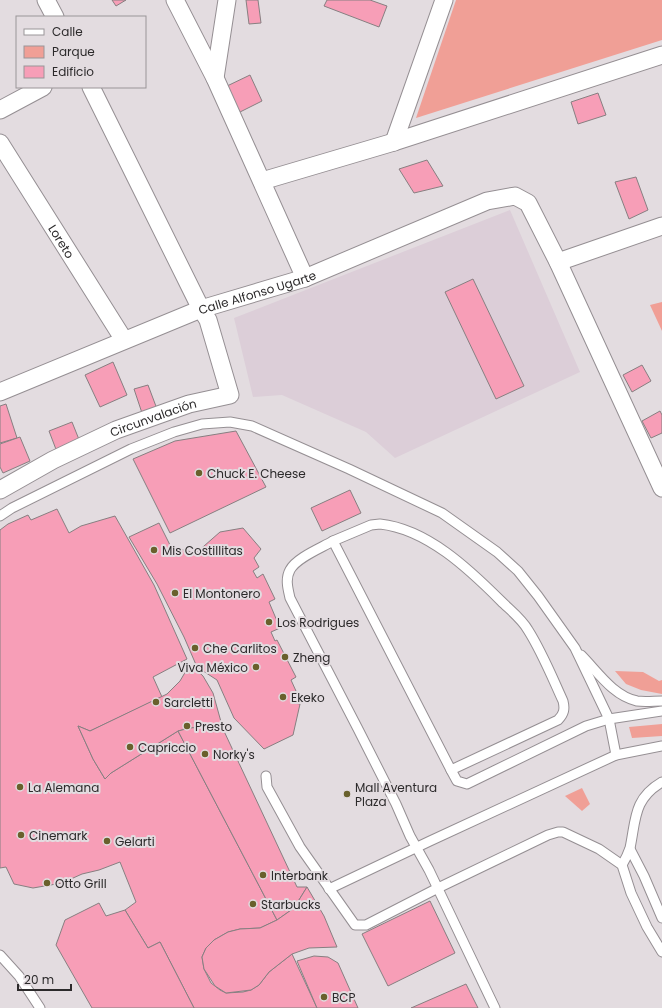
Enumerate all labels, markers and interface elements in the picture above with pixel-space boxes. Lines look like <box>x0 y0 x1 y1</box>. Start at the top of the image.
legend <box>16 16 146 88</box>
text: Calle <box>52 23 83 40</box>
text: Parque <box>52 43 95 60</box>
text: Edificio <box>52 63 94 80</box>
street label: Loreto <box>45 221 79 262</box>
street label: Calle Alfonso Ugarte <box>196 266 319 318</box>
street label: Circunvalación <box>107 394 198 440</box>
place label: Chuck E. Cheese <box>207 465 306 482</box>
marker: Chuck E. Cheese <box>194 468 204 478</box>
place label: Mis Costillitas <box>162 542 243 559</box>
marker: Mis Costillitas <box>149 545 159 555</box>
place label: El Montonero <box>183 585 261 602</box>
marker: El Montonero <box>170 588 180 598</box>
place label: Los Rodrigues <box>277 614 359 631</box>
marker: Los Rodrigues <box>264 617 274 627</box>
place label: Che Carlitos <box>203 640 277 657</box>
marker: Che Carlitos <box>190 643 200 653</box>
place label: Zheng <box>293 649 330 666</box>
marker: Zheng <box>280 652 290 662</box>
place label: Viva México <box>177 659 248 676</box>
marker: Viva México <box>251 662 261 672</box>
place label: Ekeko <box>291 689 325 706</box>
marker: Ekeko <box>278 692 288 702</box>
place label: Sarcletti <box>164 694 213 711</box>
marker: Sarcletti <box>151 697 161 707</box>
place label: Presto <box>195 718 232 735</box>
marker: Presto <box>182 721 192 731</box>
place label: Capriccio <box>138 739 196 756</box>
marker: Capriccio <box>125 742 135 752</box>
place label: Norky's <box>213 746 255 763</box>
marker: Norky's <box>200 749 210 759</box>
place label: La Alemana <box>28 779 99 796</box>
place label: Mall Aventura Plaza <box>355 779 437 810</box>
marker: La Alemana <box>15 782 25 792</box>
marker: Mall Aventura Plaza <box>342 789 352 799</box>
place label: Cinemark <box>29 827 88 844</box>
marker: Cinemark <box>16 830 26 840</box>
place label: Gelarti <box>115 833 155 850</box>
marker: Gelarti <box>102 836 112 846</box>
place label: Interbank <box>271 867 329 884</box>
marker: Interbank <box>258 870 268 880</box>
place label: Otto Grill <box>55 875 107 892</box>
marker: Otto Grill <box>42 878 52 888</box>
place label: Starbucks <box>261 896 321 913</box>
marker: Starbucks <box>248 899 258 909</box>
scale bar <box>18 966 71 992</box>
text: 20 m <box>24 971 54 988</box>
place label: BCP <box>332 989 356 1006</box>
marker: BCP <box>319 992 329 1002</box>

